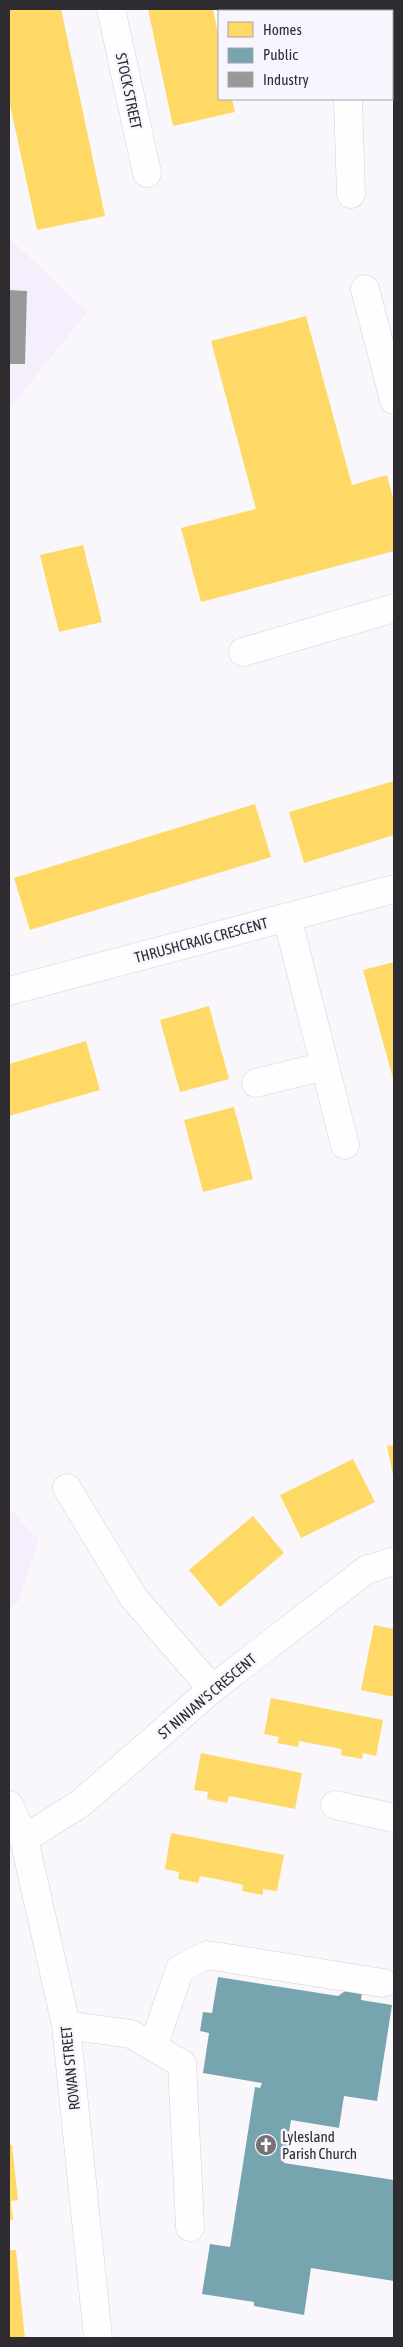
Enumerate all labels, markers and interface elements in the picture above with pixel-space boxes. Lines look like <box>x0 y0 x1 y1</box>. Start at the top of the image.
legend <box>218 10 393 100</box>
text: Homes <box>263 21 302 38</box>
text: Public <box>263 46 298 63</box>
street label: STOCK STREET <box>113 51 145 131</box>
text: Industry <box>263 71 309 88</box>
street label: THRUSHCRAIG CRESCENT <box>132 914 270 966</box>
street label: ST NINIAN'S CRESCENT <box>154 1650 260 1742</box>
street label: ROWAN STREET <box>57 2025 83 2111</box>
place label: Lylesland Parish Church <box>282 2128 357 2162</box>
church icon: Lylesland Parish Church <box>254 2133 278 2157</box>

